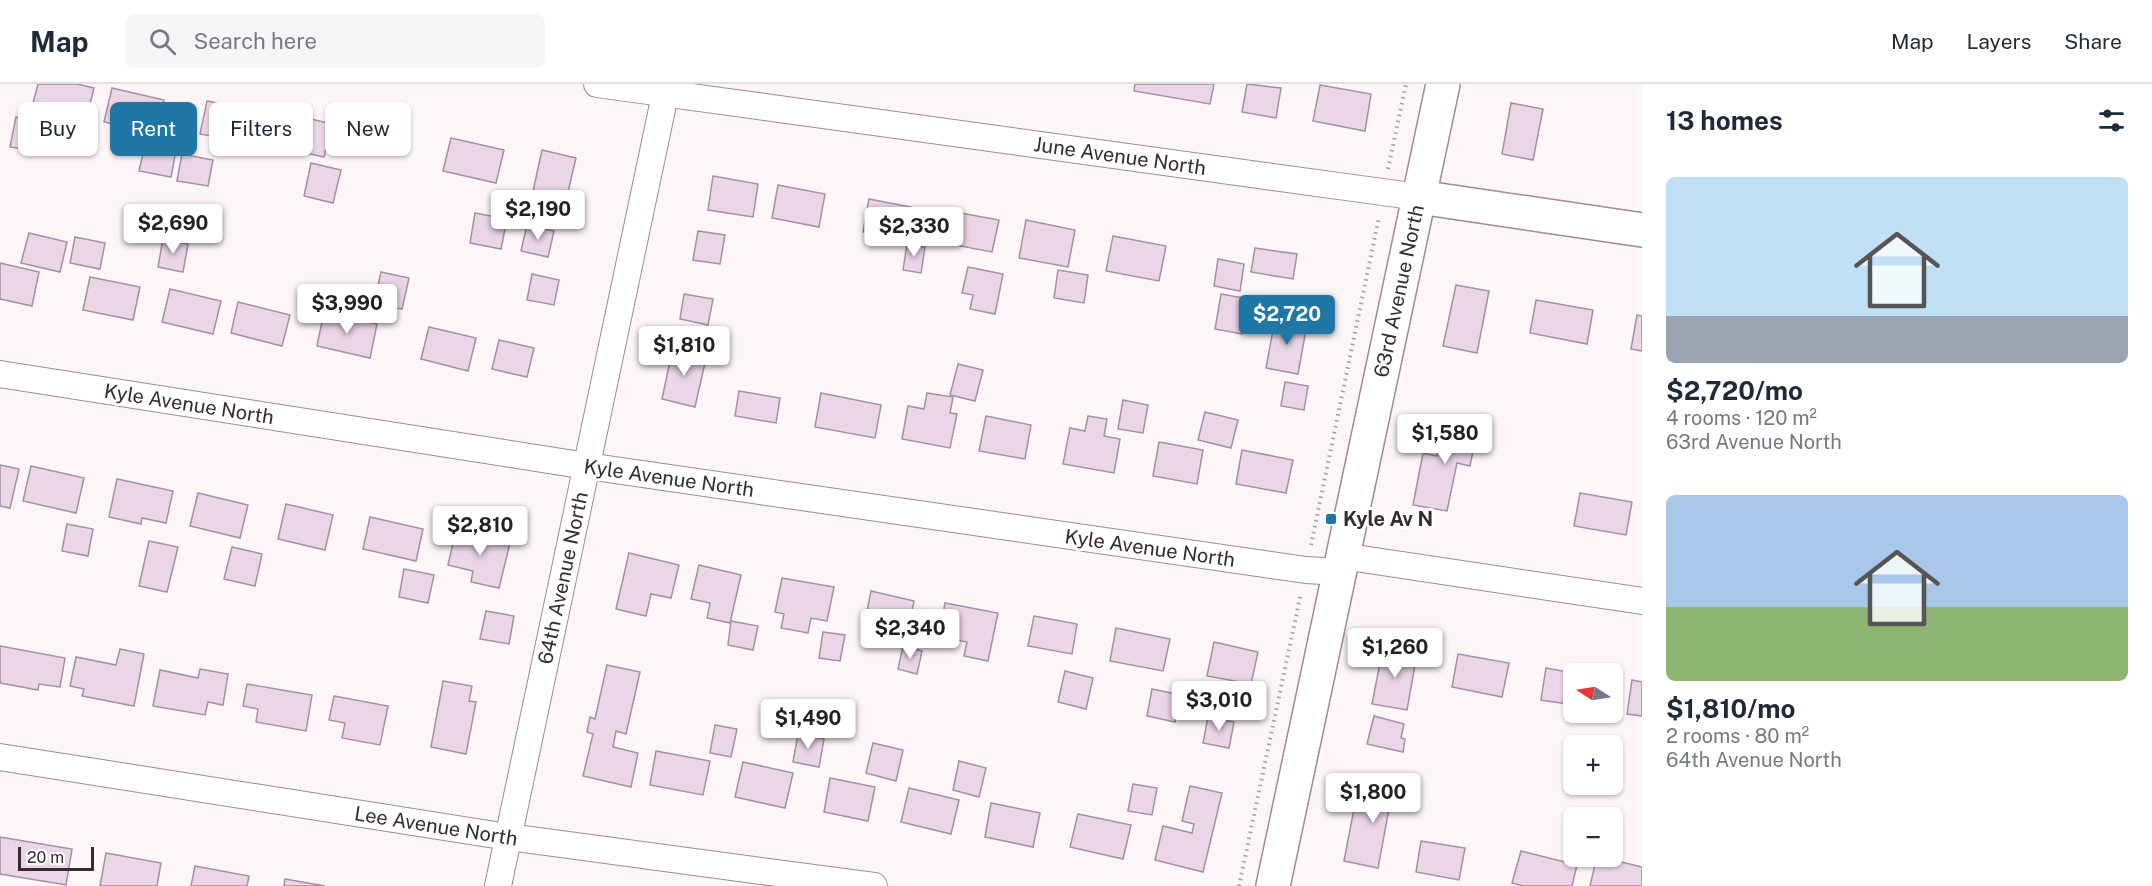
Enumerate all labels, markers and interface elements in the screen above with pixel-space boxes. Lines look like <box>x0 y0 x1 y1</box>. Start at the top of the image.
search box <box>125 14 545 68</box>
text: Map <box>30 25 89 58</box>
icon: search <box>146 25 179 58</box>
text: Search here <box>194 28 317 54</box>
text: Map <box>1891 29 1934 54</box>
text: Layers <box>1967 29 2031 54</box>
text: Share <box>2064 29 2122 54</box>
chip: Buy <box>18 102 98 156</box>
chip: Rent <box>110 102 197 156</box>
chip: Filters <box>209 102 313 156</box>
chip: New <box>325 102 411 156</box>
icon: filters <box>2095 104 2128 137</box>
text: 13 homes <box>1666 105 1783 136</box>
street label: June Avenue North <box>1032 132 1208 180</box>
pin: $2,190 <box>489 190 587 241</box>
text: $2,190 <box>505 197 571 221</box>
street label: 63rd Avenue North <box>1369 202 1429 380</box>
pin: $2,690 <box>124 204 222 255</box>
pin: $2,330 <box>865 207 963 258</box>
text: $2,690 <box>137 211 209 235</box>
text: $2,330 <box>878 214 950 238</box>
icon: home <box>1843 216 1951 324</box>
pin: $3,990 <box>298 284 396 335</box>
text: $3,990 <box>311 291 383 315</box>
pin: $2,720 <box>1238 295 1336 346</box>
text: $2,720 <box>1253 302 1321 326</box>
pin: $1,810 <box>635 326 733 377</box>
text: $1,810 <box>653 333 715 357</box>
text: $2,720/mo <box>1666 375 1803 406</box>
street label: Kyle Avenue North <box>102 379 276 429</box>
text: 4 rooms · 120 m² <box>1666 406 1817 430</box>
pin: $1,580 <box>1396 414 1494 465</box>
text: $1,580 <box>1411 421 1479 445</box>
text: 63rd Avenue North <box>1666 430 1842 454</box>
street label: Kyle Avenue North <box>582 454 756 502</box>
street label: 64th Avenue North <box>533 490 593 666</box>
pin: $2,810 <box>431 506 529 557</box>
place label: Kyle Av N <box>1343 507 1433 531</box>
marker: Kyle Av N <box>1324 512 1338 526</box>
text: $2,810 <box>447 513 513 537</box>
street label: Kyle Avenue North <box>1063 524 1237 572</box>
icon: home <box>1843 534 1951 642</box>
pin: $2,340 <box>861 609 959 660</box>
text: $2,340 <box>874 616 946 640</box>
pin: $1,260 <box>1346 628 1444 679</box>
text: $1,260 <box>1362 635 1428 659</box>
north arrow <box>1563 663 1623 723</box>
map controls <box>1563 663 1623 867</box>
pin: $3,010 <box>1170 681 1268 732</box>
text: $3,010 <box>1186 688 1252 712</box>
text: $1,810/mo <box>1666 693 1796 724</box>
pin: $1,490 <box>759 699 857 750</box>
text: $1,490 <box>775 706 841 730</box>
text: 2 rooms · 80 m² <box>1666 724 1809 748</box>
button: + <box>1563 735 1623 795</box>
text: 64th Avenue North <box>1666 748 1842 772</box>
pin: $1,800 <box>1324 773 1422 824</box>
text: $1,800 <box>1340 780 1406 804</box>
street label: Lee Avenue North <box>353 801 519 851</box>
button: − <box>1563 807 1623 867</box>
scale bar <box>18 844 94 872</box>
text: 20 m <box>27 848 64 867</box>

